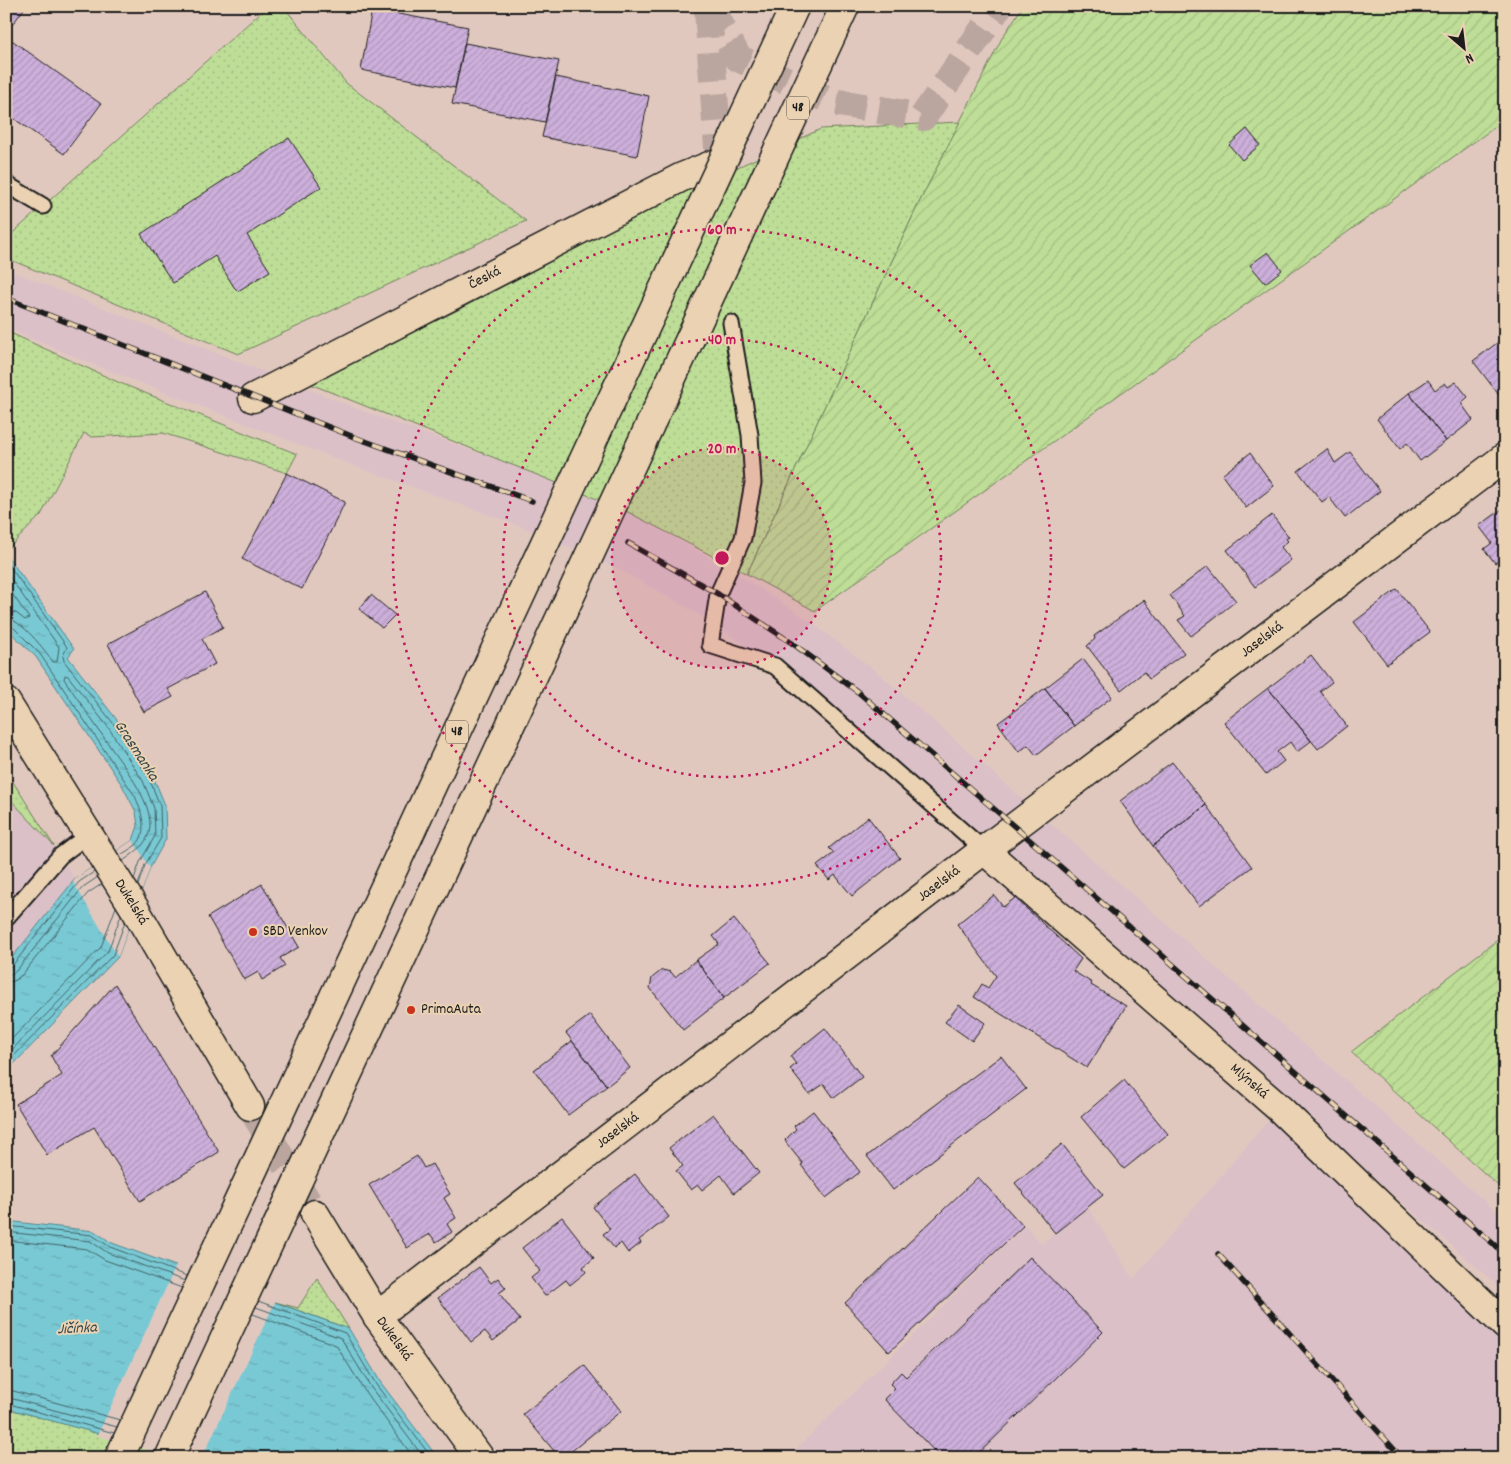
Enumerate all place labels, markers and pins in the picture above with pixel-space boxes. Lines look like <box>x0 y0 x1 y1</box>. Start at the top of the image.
centre of rings <box>713 549 731 567</box>
place label: SBD Venkov <box>263 921 328 943</box>
marker: SBD Venkov <box>247 926 259 938</box>
place label: PrimaAuta <box>421 999 482 1021</box>
marker: PrimaAuta <box>405 1004 417 1016</box>

